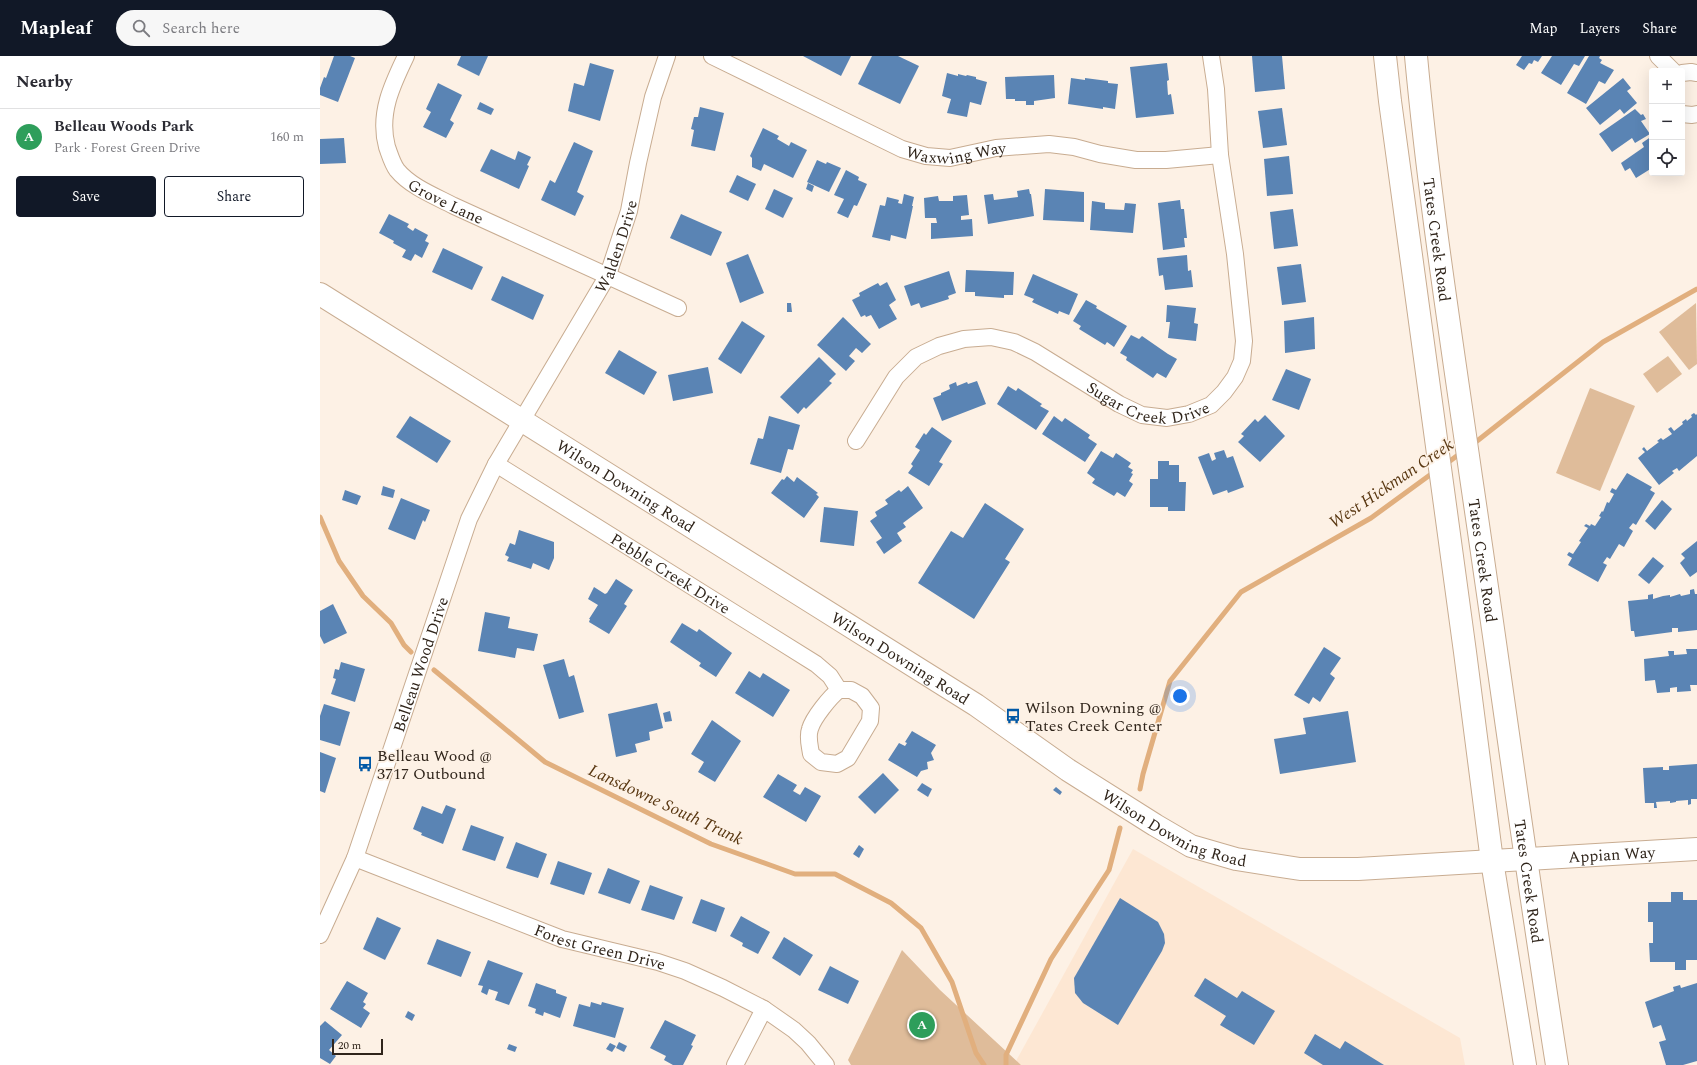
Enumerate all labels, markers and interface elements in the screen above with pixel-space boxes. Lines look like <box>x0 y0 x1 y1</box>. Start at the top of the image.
search box <box>116 10 396 46</box>
text: Mapleaf <box>20 14 92 43</box>
icon: search <box>130 17 152 39</box>
text: Search here <box>162 17 240 40</box>
text: Map <box>1529 18 1558 39</box>
text: Layers <box>1580 18 1620 39</box>
text: Share <box>1642 18 1677 39</box>
map controls <box>1649 68 1685 176</box>
button: + <box>1649 68 1685 104</box>
text: Nearby <box>16 69 72 95</box>
button: − <box>1649 104 1685 140</box>
text: Belleau Woods Park <box>54 115 194 138</box>
text: A <box>24 127 34 147</box>
text: 160 m <box>270 127 304 147</box>
street label: Waxwing Way <box>903 136 1008 171</box>
text: Park · Forest Green Drive <box>54 138 200 158</box>
button: locate <box>1649 140 1685 176</box>
street label: Grove Lane <box>403 173 487 231</box>
button: Save <box>16 176 156 217</box>
button: Share <box>164 176 304 217</box>
street label: Tates Creek Road <box>1416 176 1457 303</box>
street label: Walden Drive <box>589 198 644 298</box>
street label: Sugar Creek Drive <box>1082 376 1213 431</box>
water label: West Hickman Creek <box>1324 432 1459 535</box>
street label: Wilson Downing Road <box>551 434 699 539</box>
street label: Tates Creek Road <box>1461 497 1503 624</box>
street label: Pebble Creek Drive <box>605 527 735 621</box>
street label: Belleau Wood Drive <box>387 594 455 735</box>
street label: Wilson Downing Road <box>826 606 974 711</box>
your location <box>1170 686 1190 706</box>
place label: Wilson Downing @ Tates Creek Center <box>1025 696 1162 738</box>
bus stop icon: Wilson Downing @ Tates Creek Center <box>1004 707 1022 725</box>
place label: Belleau Wood @ 3717 Outbound <box>377 744 492 786</box>
bus stop icon: Belleau Wood @ 3717 Outbound <box>356 755 374 773</box>
water label: Lansdowne South Trunk <box>584 758 747 852</box>
street label: Wilson Downing Road <box>1097 783 1248 873</box>
street label: Tates Creek Road <box>1507 818 1549 945</box>
street label: Appian Way <box>1567 840 1657 870</box>
street label: Forest Green Drive <box>530 918 669 977</box>
pin: A <box>909 1010 935 1040</box>
scale bar <box>332 1037 383 1056</box>
text: 20 m <box>338 1037 361 1054</box>

